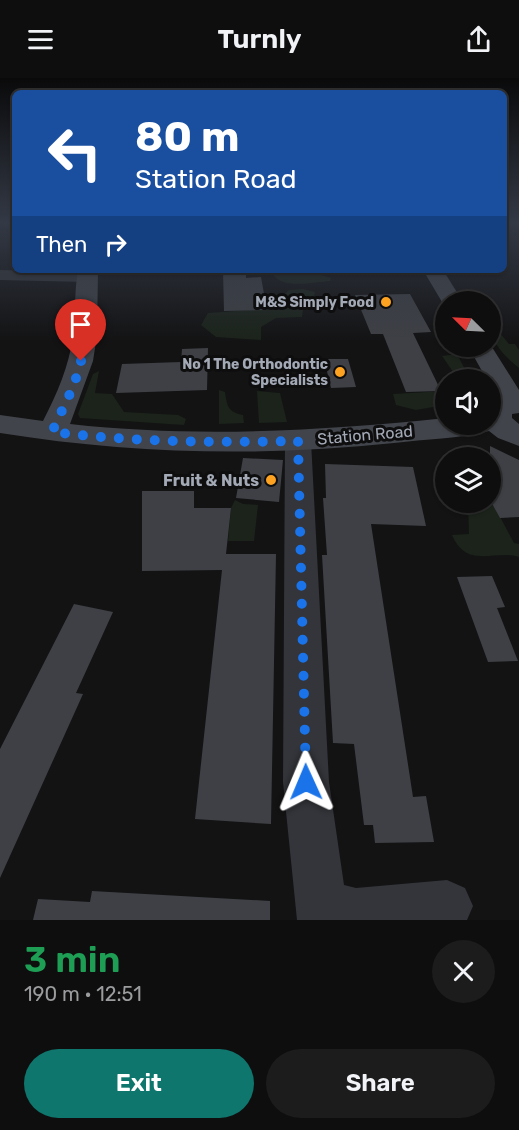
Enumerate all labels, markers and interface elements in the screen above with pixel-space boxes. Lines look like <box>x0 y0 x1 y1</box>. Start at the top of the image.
icon: menu <box>24 23 57 56</box>
text: Turnly <box>217 23 302 55</box>
icon: share <box>462 23 495 56</box>
text: 80 m <box>135 112 239 162</box>
icon: left <box>36 114 114 192</box>
text: Station Road <box>135 163 297 195</box>
icon: right <box>99 228 132 261</box>
text: Then <box>36 231 87 258</box>
north arrow <box>435 291 501 357</box>
map controls <box>435 291 501 513</box>
place label: M&S Simply Food <box>255 294 374 311</box>
marker: M&S Simply Food <box>379 295 393 309</box>
pin <box>55 299 106 361</box>
icon: arrive <box>64 308 97 341</box>
place label: No 1 The Orthodontic Specialists <box>182 356 328 389</box>
marker: No 1 The Orthodontic Specialists <box>333 365 347 379</box>
button: sound <box>435 369 501 435</box>
street label: Station Road <box>316 421 414 449</box>
button: layers <box>435 447 501 513</box>
place label: Fruit & Nuts <box>163 471 259 490</box>
marker: Fruit & Nuts <box>264 473 278 487</box>
position arrow <box>274 750 338 814</box>
text: 3 min <box>24 938 121 981</box>
button: close <box>432 940 495 1003</box>
text: 190 m · 12:51 <box>24 982 142 1006</box>
button: Exit <box>24 1049 254 1118</box>
button: Share <box>266 1049 495 1118</box>

